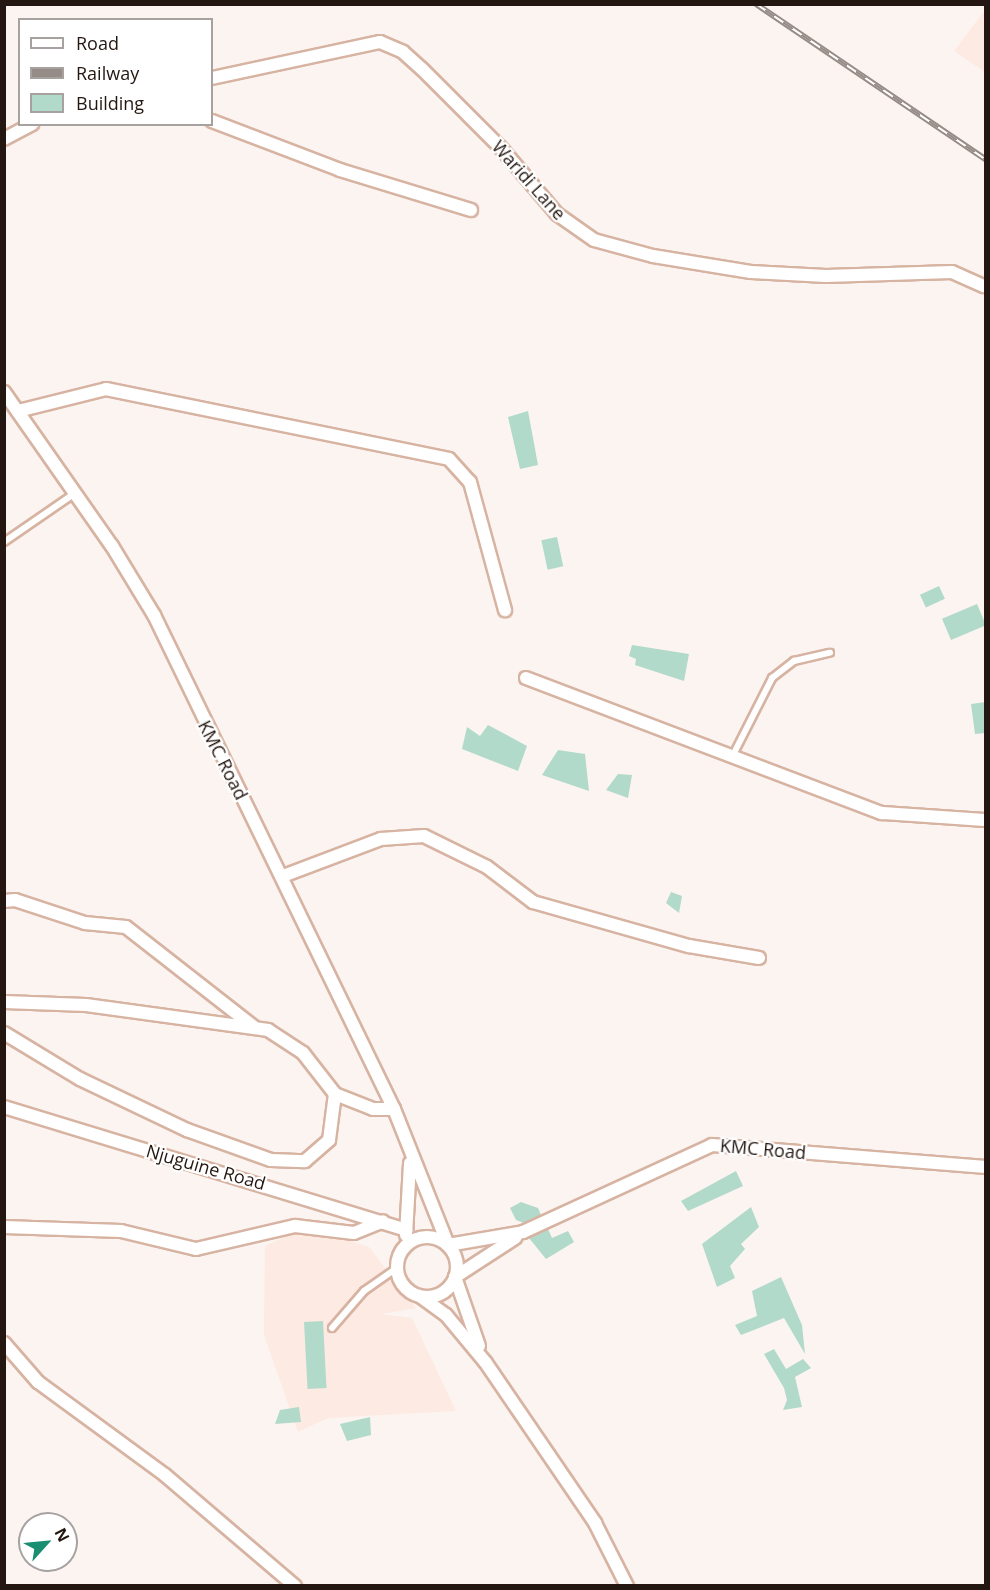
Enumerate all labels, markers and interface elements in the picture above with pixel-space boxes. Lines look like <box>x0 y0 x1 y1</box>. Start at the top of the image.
legend <box>18 18 213 126</box>
text: Road <box>76 31 119 55</box>
text: Railway <box>76 61 139 85</box>
text: Building <box>76 91 144 115</box>
street label: Waridi Lane <box>488 136 570 224</box>
street label: KMC Road <box>194 717 252 803</box>
street label: KMC Road <box>719 1134 807 1164</box>
street label: Njuguine Road <box>144 1140 268 1194</box>
north arrow <box>18 1512 78 1572</box>
text: N <box>49 1524 75 1546</box>

